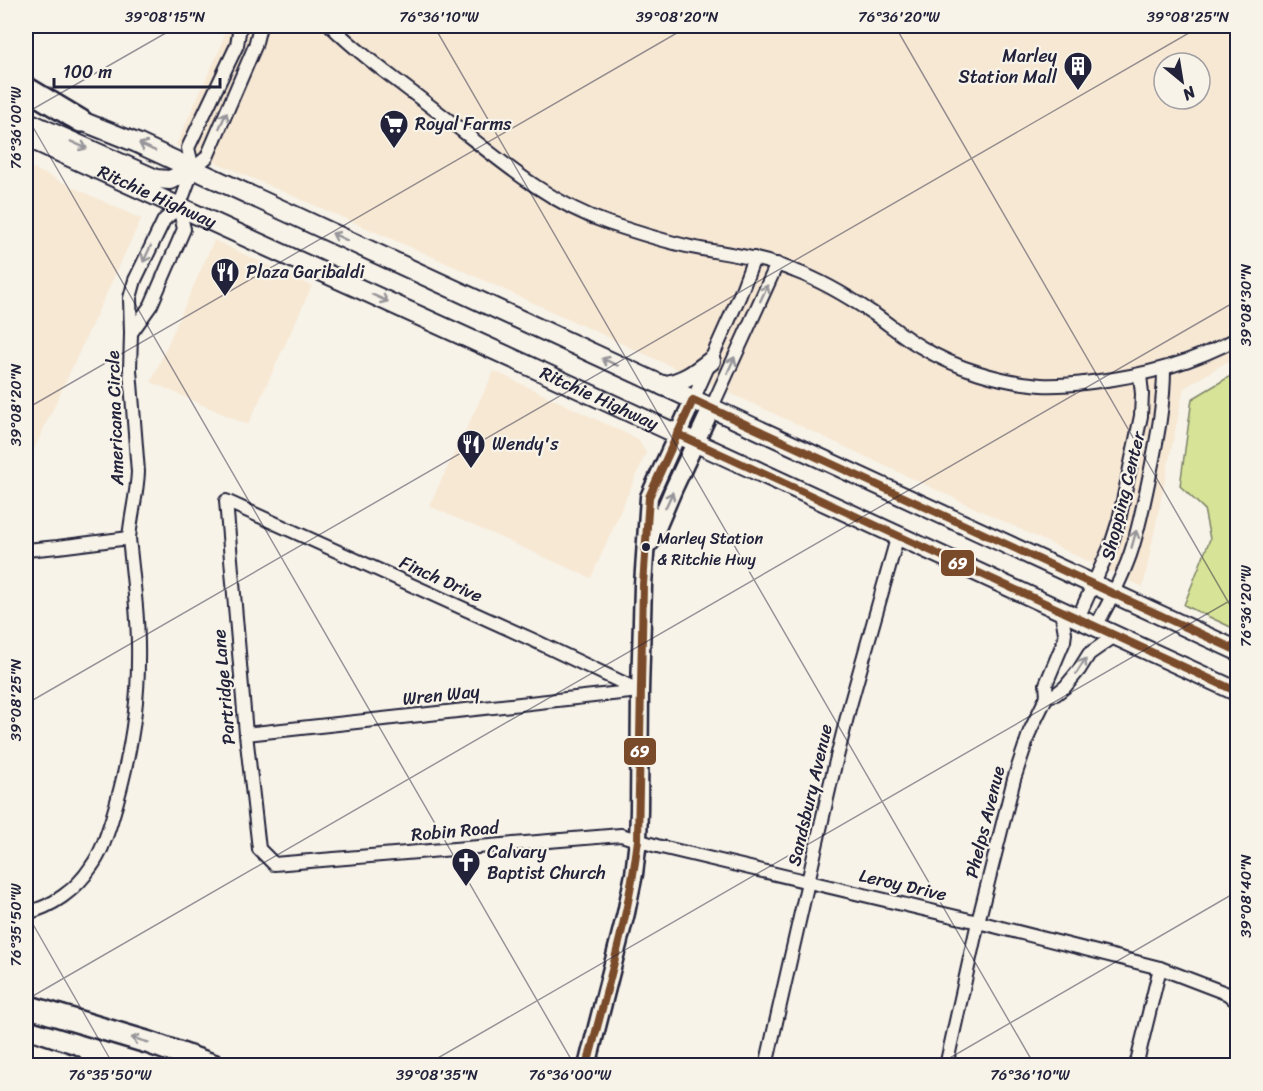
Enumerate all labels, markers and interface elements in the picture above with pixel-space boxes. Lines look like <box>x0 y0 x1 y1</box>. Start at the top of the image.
text: 39°08'15"N <box>125 4 206 30</box>
text: 76°36'10"W <box>399 4 479 30</box>
text: 39°08'20"N <box>636 4 719 30</box>
text: 76°36'20"W <box>858 4 940 30</box>
text: 39°08'25"N <box>1147 4 1230 30</box>
place label: Marley Station Mall <box>959 40 1058 93</box>
building icon: Marley Station Mall <box>1062 50 1094 92</box>
scale bar <box>54 51 220 89</box>
north arrow <box>1152 51 1212 111</box>
text: 100 m <box>63 56 112 88</box>
text: N <box>1176 78 1202 109</box>
text: 76°36'00"W <box>3 86 29 169</box>
supermarket icon: Royal Farms <box>378 108 410 150</box>
place label: Royal Farms <box>415 108 512 140</box>
one-way arrow <box>218 111 229 130</box>
one-way arrow <box>69 140 87 151</box>
one-way arrow <box>138 141 156 153</box>
street label: Ritchie Highway <box>92 156 222 238</box>
one-way arrow <box>332 230 350 242</box>
one-way arrow <box>141 245 153 263</box>
restaurant icon: Plaza Garibaldi <box>209 256 241 298</box>
place label: Plaza Garibaldi <box>246 256 365 288</box>
text: 39°08'30"N <box>1233 263 1259 346</box>
one-way arrow <box>758 284 770 302</box>
one-way arrow <box>371 292 389 304</box>
street label: Americana Circle <box>97 350 133 487</box>
one-way arrow <box>601 355 619 367</box>
street label: Ritchie Highway <box>535 357 665 440</box>
one-way arrow <box>726 357 737 375</box>
text: 39°08'20"N <box>3 363 29 446</box>
street label: Shopping Center <box>1092 427 1155 564</box>
restaurant icon: Wendy's <box>455 428 487 470</box>
place label: Wendy's <box>492 428 559 460</box>
one-way arrow <box>664 491 675 509</box>
place label: Marley Station & Ritchie Hwy <box>657 524 763 574</box>
one-way arrow <box>1129 530 1140 549</box>
marker: Marley Station & Ritchie Hwy <box>640 541 652 553</box>
street label: Finch Drive <box>394 546 488 612</box>
line badge: 69 <box>940 549 975 577</box>
text: 69 <box>948 549 968 578</box>
text: 76°36'20"W <box>1233 565 1259 647</box>
street label: Partridge Lane <box>203 628 245 746</box>
text: 39°08'25"N <box>3 658 29 741</box>
one-way arrow <box>1076 658 1088 675</box>
street label: Wren Way <box>401 675 482 715</box>
street label: Sandsbury Avenue <box>778 721 842 869</box>
line badge: 69 <box>623 737 657 766</box>
text: 69 <box>630 737 650 766</box>
street label: Phelps Avenue <box>956 762 1014 882</box>
street label: Robin Road <box>410 811 502 851</box>
place label: Calvary Baptist Church <box>487 836 606 889</box>
church icon: Calvary Baptist Church <box>450 846 482 888</box>
text: 39°08'40"N <box>1233 854 1259 938</box>
street label: Leroy Drive <box>856 859 950 911</box>
text: 76°35'50"W <box>3 883 29 966</box>
one-way arrow <box>131 1034 150 1045</box>
text: 76°35'50"W <box>69 1062 152 1088</box>
text: 39°08'35"N <box>396 1062 479 1088</box>
text: 76°36'00"W <box>529 1062 612 1088</box>
text: 76°36'10"W <box>990 1062 1070 1088</box>

